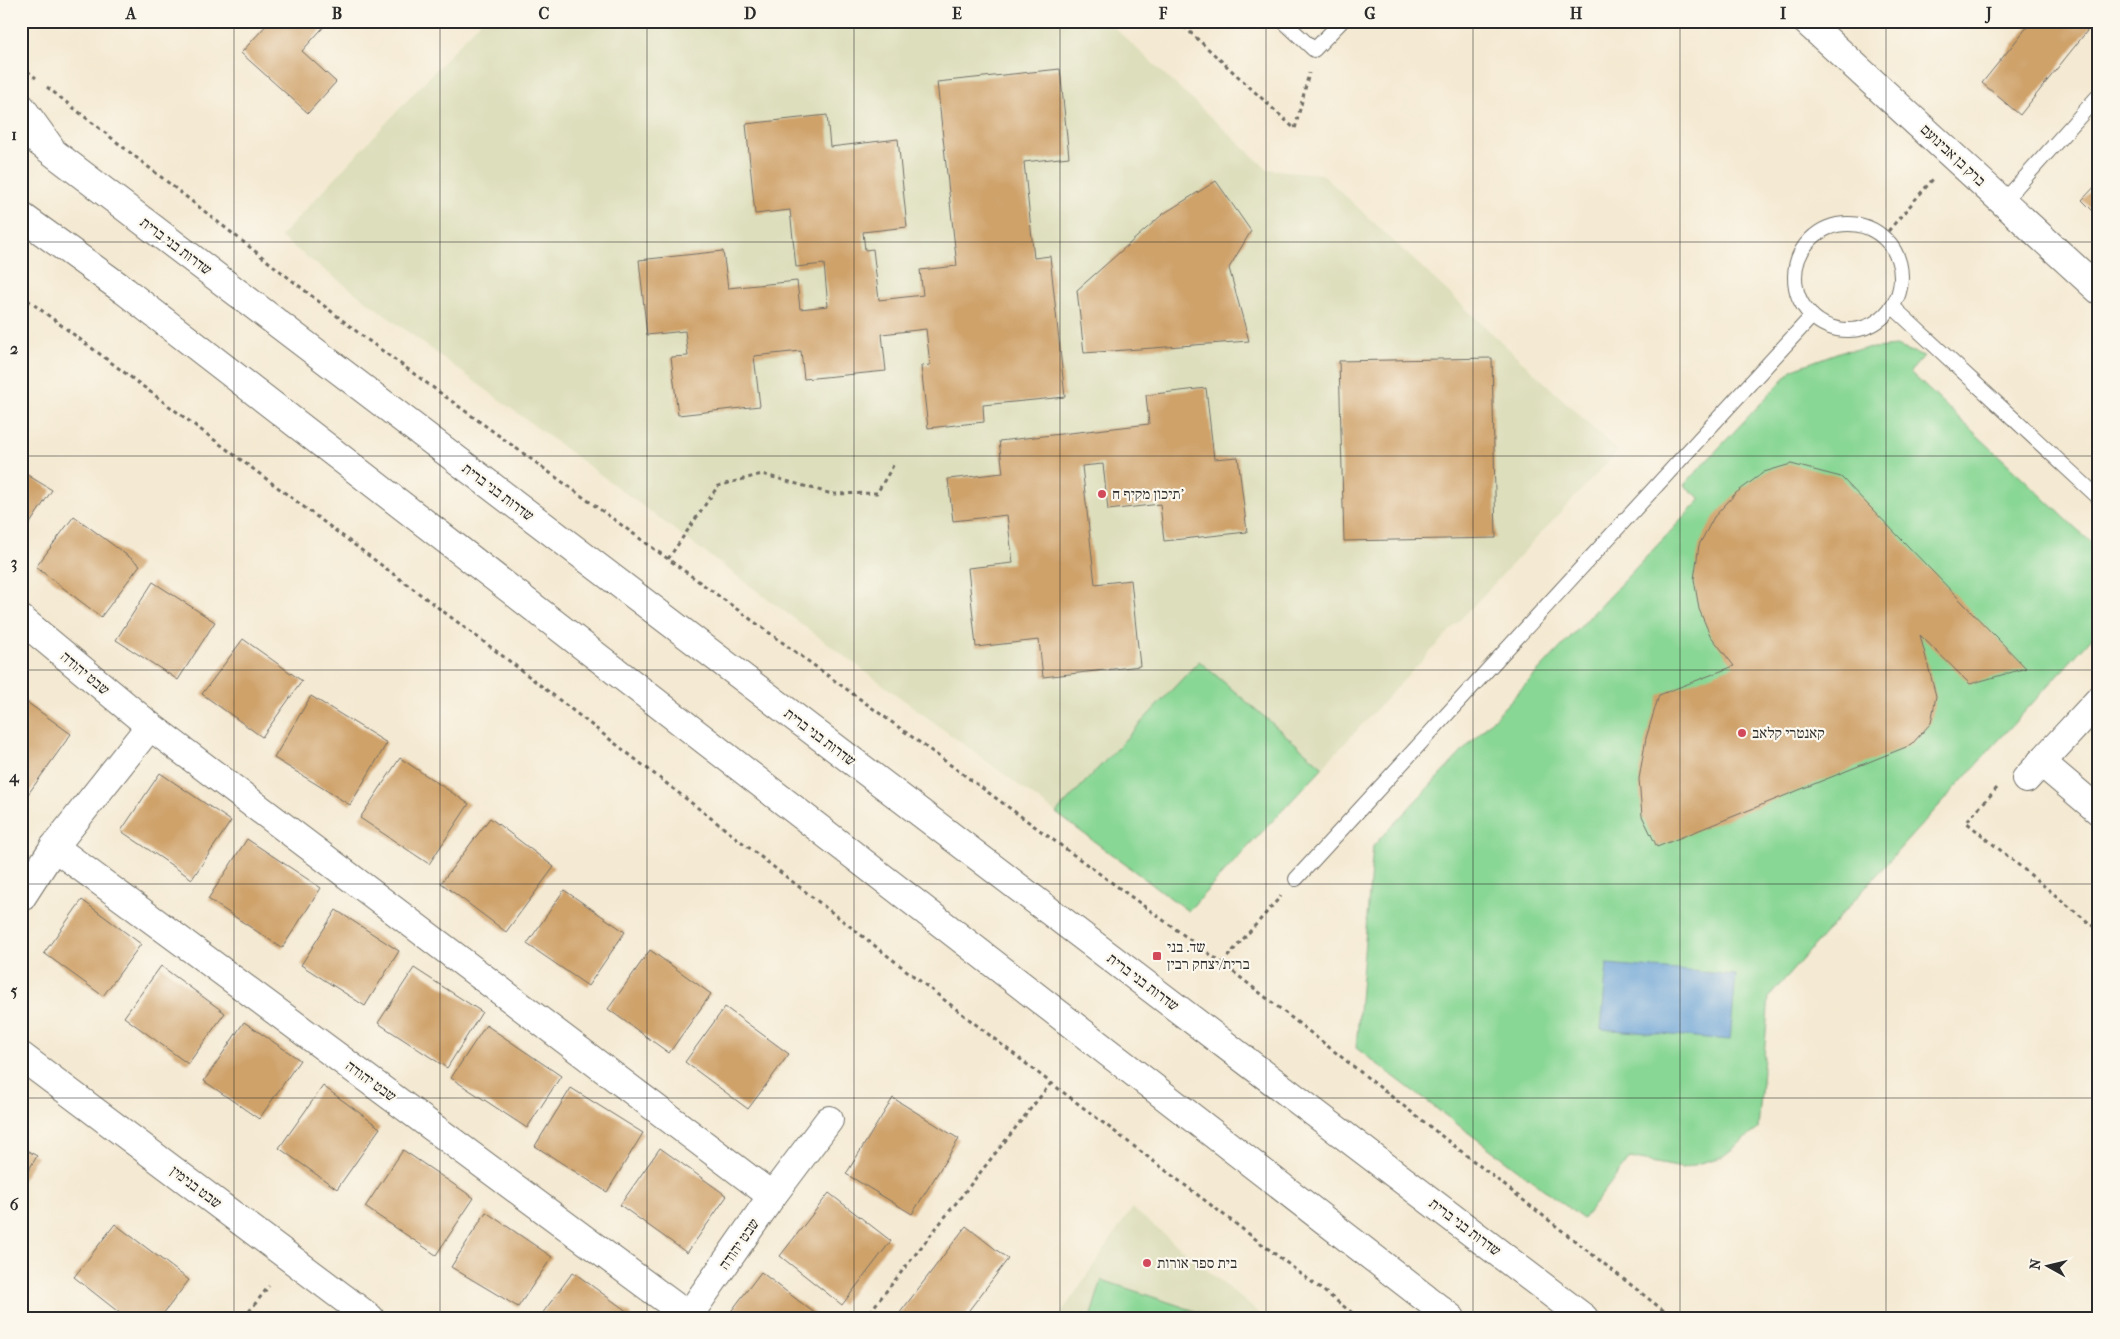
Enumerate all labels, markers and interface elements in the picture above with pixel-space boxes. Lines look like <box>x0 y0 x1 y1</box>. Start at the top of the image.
text: A <box>125 4 137 23</box>
text: B <box>332 4 342 23</box>
text: C <box>539 4 550 23</box>
text: D <box>744 4 756 23</box>
text: E <box>952 4 962 23</box>
text: F <box>1158 4 1168 23</box>
text: G <box>1364 4 1376 23</box>
text: H <box>1570 4 1583 23</box>
text: I <box>1780 4 1787 23</box>
text: J <box>1984 4 1992 24</box>
street label: ברק בן אבינועם <box>1917 120 1989 190</box>
text: 1 <box>11 125 17 144</box>
street label: שדרות בני ברית <box>137 213 215 279</box>
text: 2 <box>10 339 18 358</box>
street label: שדרות בני ברית <box>459 459 537 525</box>
place label: תיכון מקיף ח' <box>1112 485 1184 503</box>
marker: תיכון מקיף ח' <box>1096 488 1108 500</box>
text: 3 <box>11 553 17 573</box>
street label: שבט יהודה <box>57 647 113 699</box>
street label: שדרות בני ברית <box>781 704 859 770</box>
place label: קאנטרי קלאב <box>1752 724 1825 742</box>
marker: קאנטרי קלאב <box>1736 727 1748 739</box>
text: 4 <box>8 767 20 787</box>
place label: שד. בני ברית/יצחק רבין <box>1167 938 1250 973</box>
street label: שדרות בני ברית <box>1104 949 1182 1015</box>
marker: שד. בני ברית/יצחק רבין <box>1151 950 1163 962</box>
text: 5 <box>11 981 18 1000</box>
street label: שבט יהודה <box>342 1057 400 1105</box>
street label: שבט בנימין <box>167 1162 225 1212</box>
street label: שדרות בני ברית <box>1426 1194 1504 1260</box>
text: 6 <box>10 1195 19 1214</box>
street label: שבט יהודה <box>715 1215 763 1273</box>
north arrow <box>2022 1242 2072 1292</box>
place label: בית ספר אורות <box>1157 1254 1237 1272</box>
marker: בית ספר אורות <box>1141 1257 1153 1269</box>
text: N <box>2026 1257 2045 1271</box>

